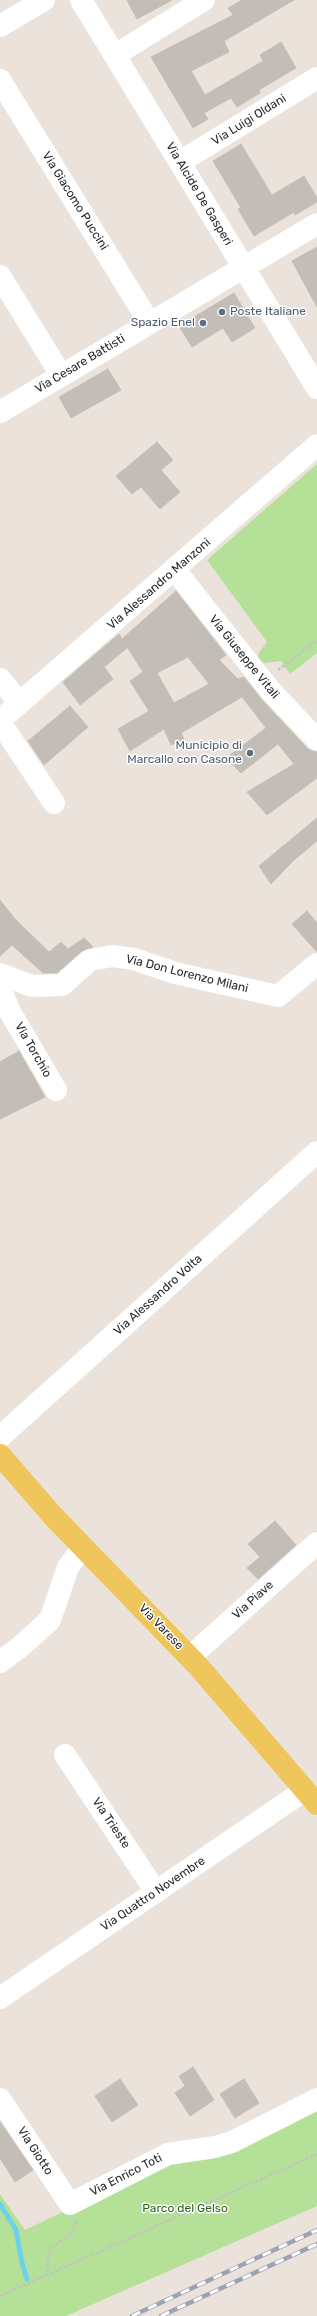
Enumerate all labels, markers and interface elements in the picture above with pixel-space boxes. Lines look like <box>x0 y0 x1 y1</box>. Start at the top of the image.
street label: Via Luigi Oldani <box>209 91 289 149</box>
street label: Via Alcide De Gasperi <box>163 140 235 248</box>
street label: Via Giacomo Puccini <box>39 149 111 253</box>
place label: Poste Italiane <box>230 305 306 319</box>
marker: Poste Italiane <box>217 307 227 317</box>
place label: Spazio Enel <box>131 316 195 330</box>
marker: Spazio Enel <box>198 318 208 328</box>
street label: Via Cesare Battisti <box>32 331 128 397</box>
street label: Via Alessandro Manzoni <box>104 535 214 633</box>
street label: Via Giuseppe Vitali <box>206 612 282 702</box>
place label: Municipio di Marcallo con Casone <box>127 739 242 767</box>
marker: Municipio di Marcallo con Casone <box>245 748 255 758</box>
street label: Via Don Lorenzo Milani <box>124 952 250 996</box>
street label: Via Torchio <box>11 1020 55 1080</box>
street label: Via Alessandro Volta <box>111 1252 205 1338</box>
street label: Via Piave <box>229 1578 277 1622</box>
street label: Via Varese <box>136 1601 186 1653</box>
street label: Via Trieste <box>89 1795 133 1851</box>
street label: Via Quattro Novembre <box>98 1854 208 1934</box>
street label: Via Giotto <box>14 2124 56 2178</box>
street label: Via Enrico Toti <box>88 2151 164 2199</box>
park label: Parco del Gelso <box>142 2202 228 2216</box>

